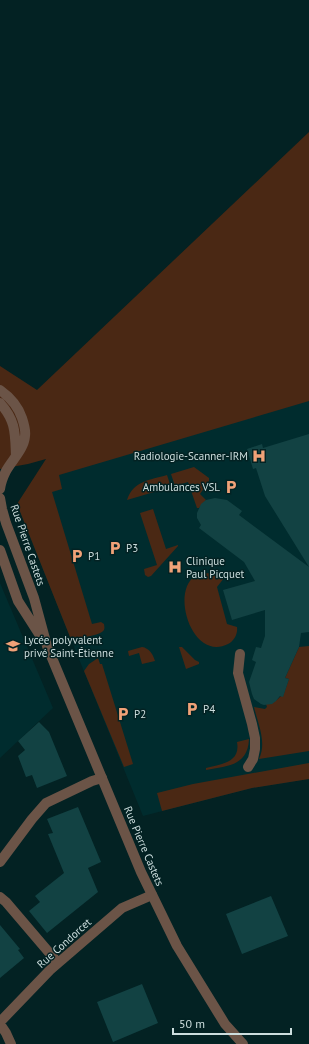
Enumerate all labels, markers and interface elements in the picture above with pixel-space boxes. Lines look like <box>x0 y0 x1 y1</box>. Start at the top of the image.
hospital icon: Radiologie-Scanner-IRM <box>251 448 267 464</box>
place label: Radiologie-Scanner-IRM <box>134 449 248 463</box>
parking icon: Ambulances VSL <box>223 479 239 495</box>
place label: Ambulances VSL <box>143 480 220 494</box>
street label: Rue Pierre Castets <box>7 502 49 588</box>
parking icon: P3 <box>107 540 123 556</box>
place label: P3 <box>126 541 138 555</box>
parking icon: P1 <box>69 548 85 564</box>
place label: P1 <box>88 549 100 563</box>
place label: Clinique Paul Picquet <box>186 554 245 581</box>
hospital icon: Clinique Paul Picquet <box>167 559 183 575</box>
place label: Lycée polyvalent privé Saint-Étienne <box>24 633 114 660</box>
school or university icon: Lycée polyvalent privé Saint-Étienne <box>5 638 21 654</box>
parking icon: P4 <box>184 701 200 717</box>
place label: P4 <box>203 702 215 716</box>
parking icon: P2 <box>115 706 131 722</box>
place label: P2 <box>134 707 146 721</box>
street label: Rue Pierre Castets <box>121 804 167 888</box>
street label: Rue Condorcet <box>34 915 94 971</box>
scale bar <box>173 1010 291 1036</box>
text: 50 m <box>179 1016 205 1031</box>

